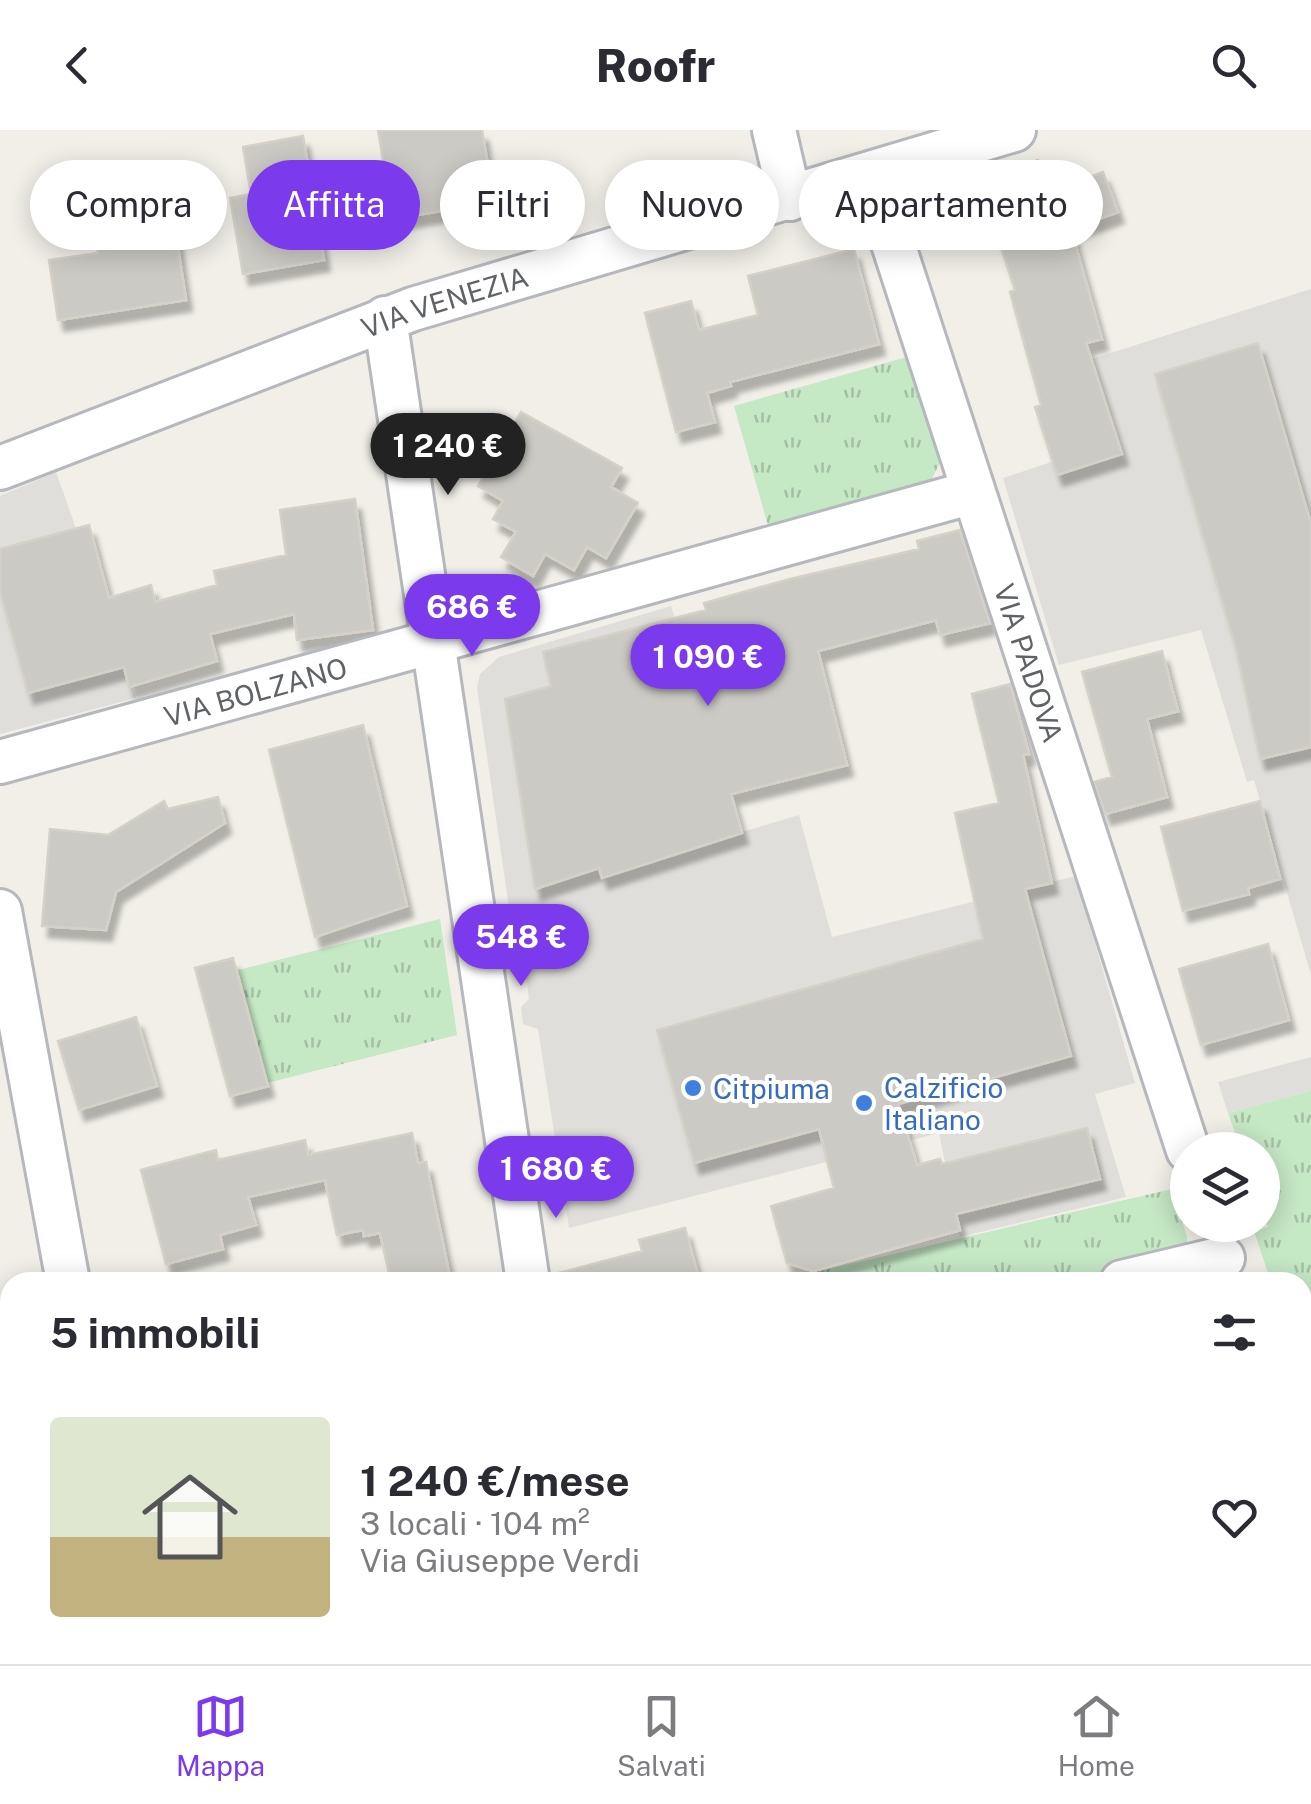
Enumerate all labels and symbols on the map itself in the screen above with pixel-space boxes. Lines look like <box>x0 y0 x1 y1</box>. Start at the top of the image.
street label: VIA VENEZIA <box>356 259 532 344</box>
pin: 1 240 € <box>356 413 540 498</box>
pin: 686 € <box>402 574 542 659</box>
street label: VIA PADOVA <box>988 579 1071 746</box>
pin: 1 090 € <box>616 624 800 709</box>
street label: VIA BOLZANO <box>160 650 351 732</box>
pin: 548 € <box>451 904 591 989</box>
place label: Calzificio Italiano <box>884 1071 1003 1136</box>
place label: Citpiuma <box>713 1072 830 1105</box>
marker: Citpiuma <box>682 1077 704 1099</box>
marker: Calzificio Italiano <box>853 1092 875 1114</box>
pin: 1 680 € <box>464 1136 648 1221</box>

